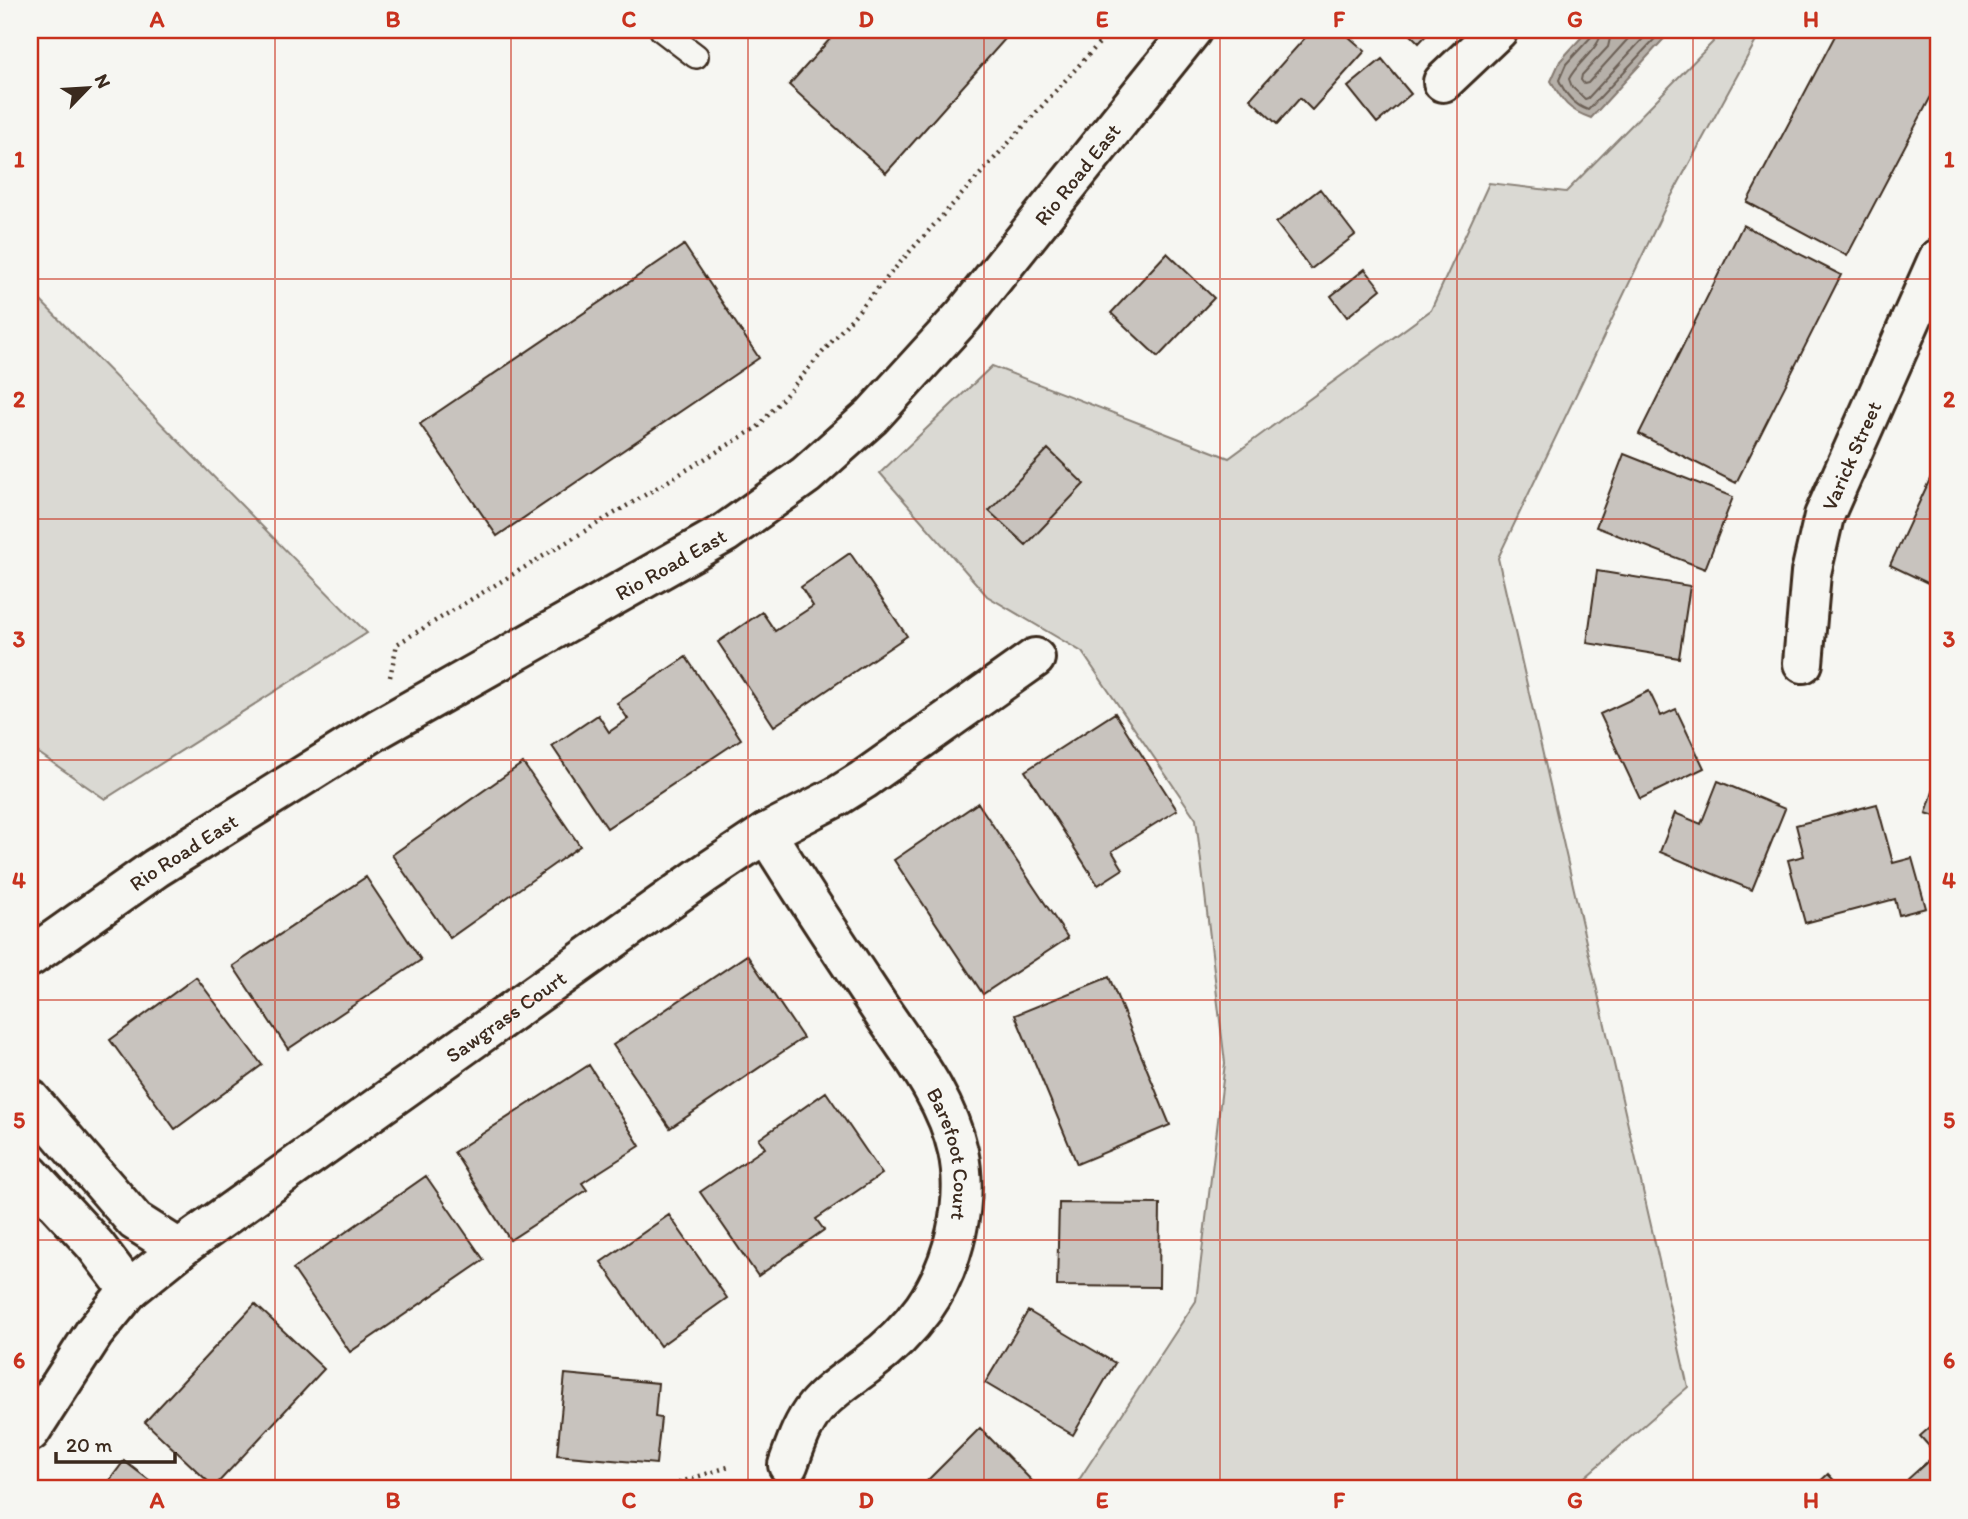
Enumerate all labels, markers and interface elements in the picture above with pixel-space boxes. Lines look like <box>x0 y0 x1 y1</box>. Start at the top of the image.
text: A <box>149 5 165 33</box>
text: B <box>386 5 401 33</box>
text: C <box>622 5 637 33</box>
text: D <box>858 5 874 33</box>
text: E <box>1096 5 1109 33</box>
text: F <box>1333 5 1346 33</box>
text: G <box>1567 5 1583 33</box>
text: H <box>1803 5 1819 33</box>
north arrow <box>52 52 122 122</box>
text: N <box>90 70 116 92</box>
street label: Rio Road East <box>1028 118 1125 230</box>
text: 1 <box>14 145 25 173</box>
text: 1 <box>1944 145 1955 173</box>
text: 2 <box>13 385 26 413</box>
text: 2 <box>1943 385 1956 413</box>
street label: Varick Street <box>1816 397 1886 514</box>
street label: Rio Road East <box>610 523 730 605</box>
text: 3 <box>13 625 26 653</box>
text: 3 <box>1943 625 1956 653</box>
street label: Rio Road East <box>124 808 242 896</box>
text: 4 <box>12 866 26 894</box>
text: 4 <box>1942 866 1956 894</box>
street label: Sawgrass Court <box>440 965 571 1067</box>
street label: Barefoot Court <box>922 1083 974 1222</box>
text: 5 <box>13 1106 25 1134</box>
text: 5 <box>1943 1106 1955 1134</box>
text: 6 <box>13 1346 25 1374</box>
text: 6 <box>1943 1346 1955 1374</box>
scale bar <box>56 1421 175 1465</box>
text: 20 m <box>66 1432 113 1457</box>
text: A <box>149 1486 165 1514</box>
text: B <box>386 1486 401 1514</box>
text: C <box>622 1486 637 1514</box>
text: D <box>858 1486 874 1514</box>
text: E <box>1096 1486 1109 1514</box>
text: F <box>1333 1486 1346 1514</box>
text: G <box>1567 1486 1583 1514</box>
text: H <box>1803 1486 1819 1514</box>

